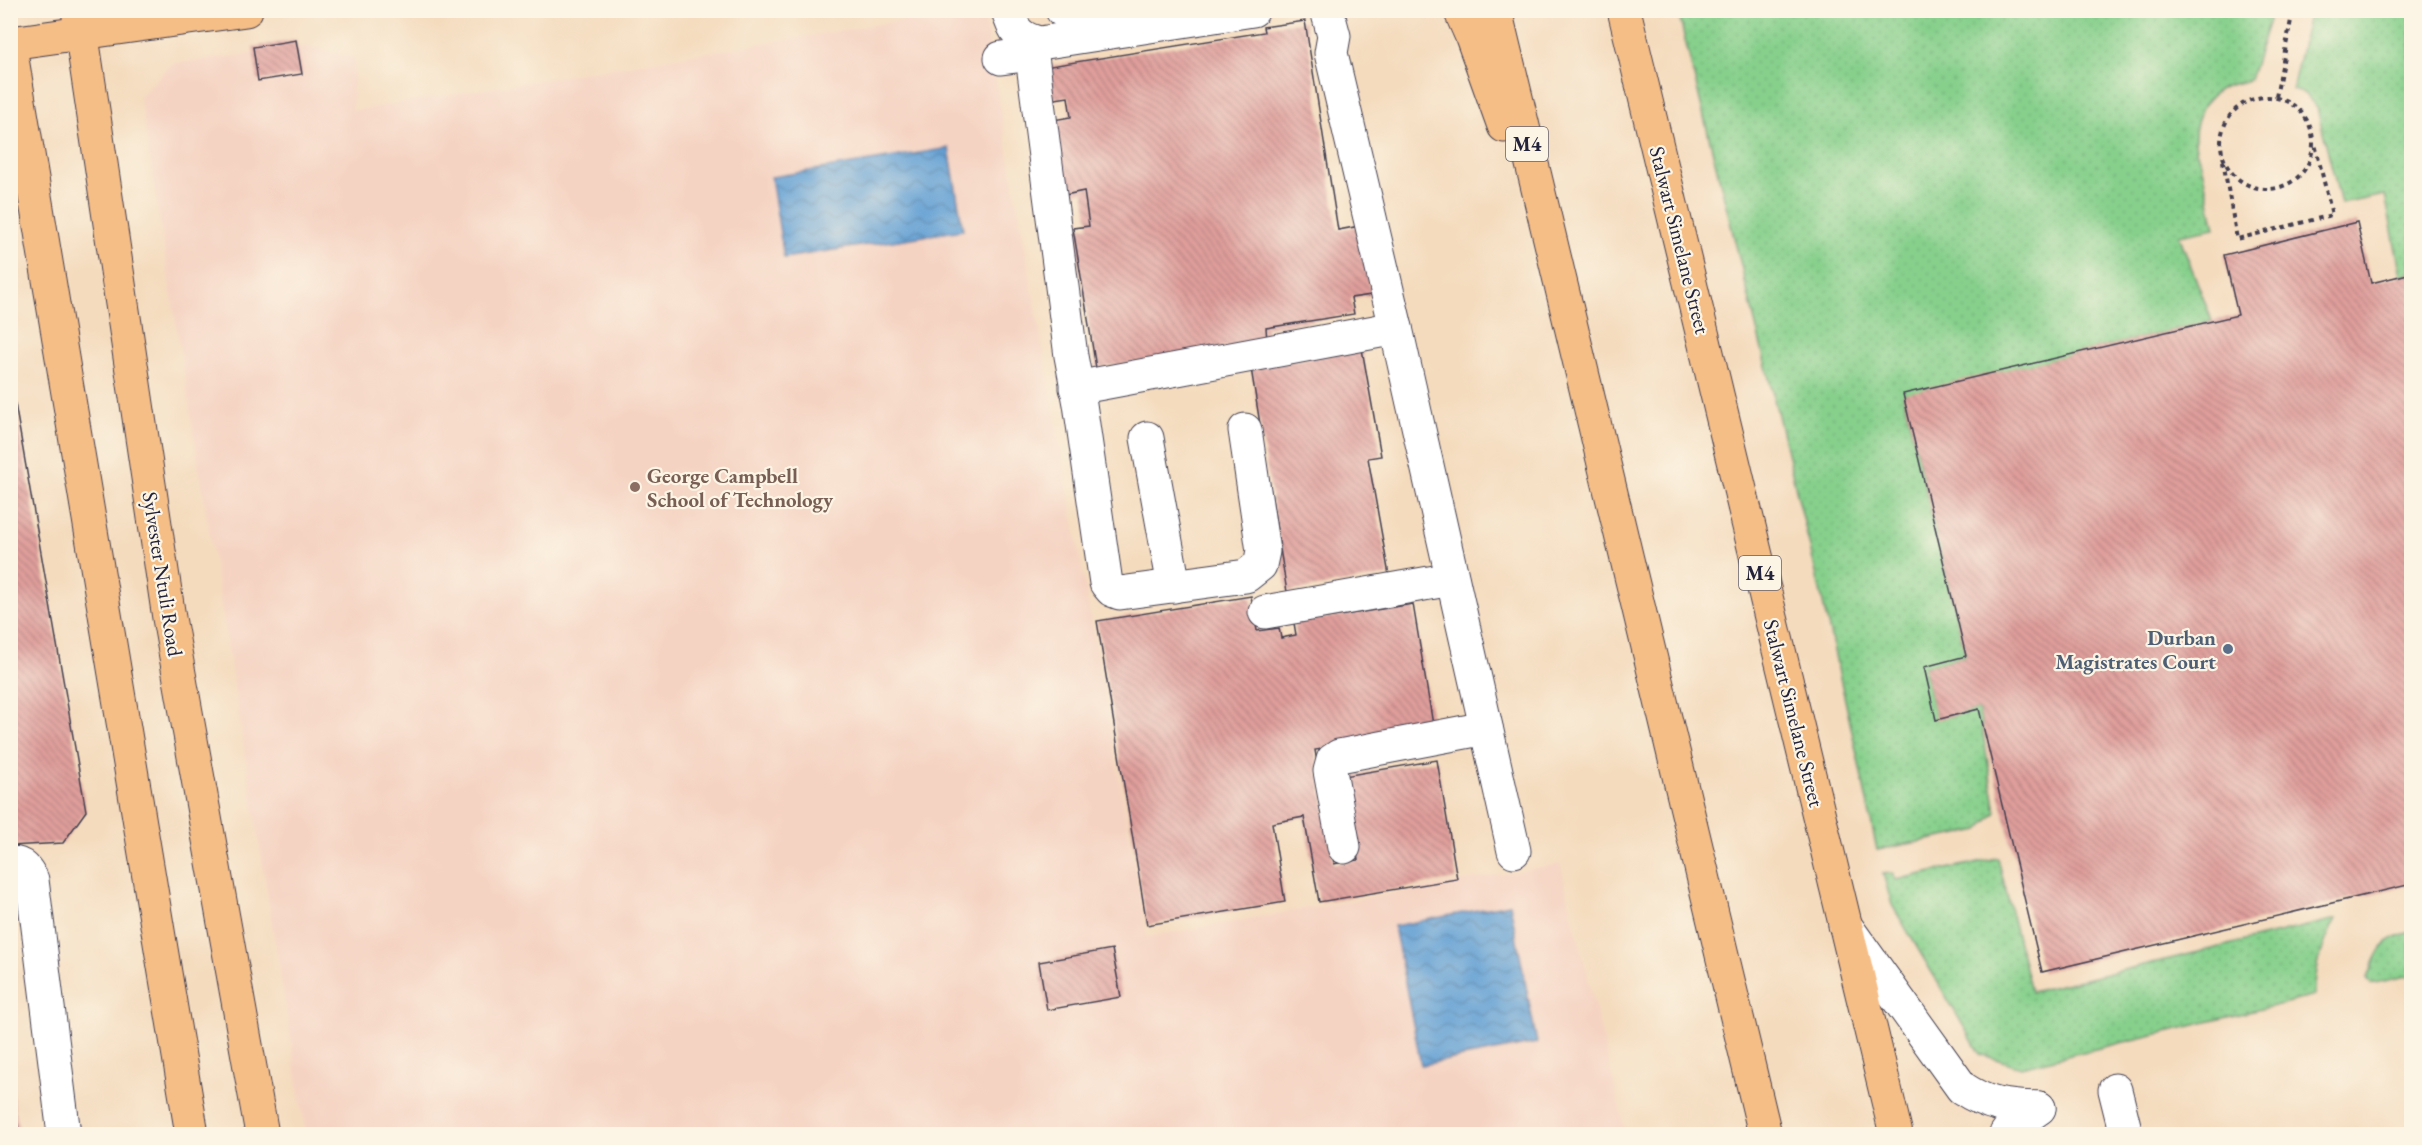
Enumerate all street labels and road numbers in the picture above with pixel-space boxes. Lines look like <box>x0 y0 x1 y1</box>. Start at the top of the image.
road number: M4 <box>1506 127 1548 161</box>
street label: Stalwart Simelane Street <box>1644 143 1716 337</box>
street label: Sylvester Ntuli Road <box>137 490 189 659</box>
road number: M4 <box>1739 556 1781 590</box>
street label: Stalwart Simelane Street <box>1758 616 1830 810</box>

